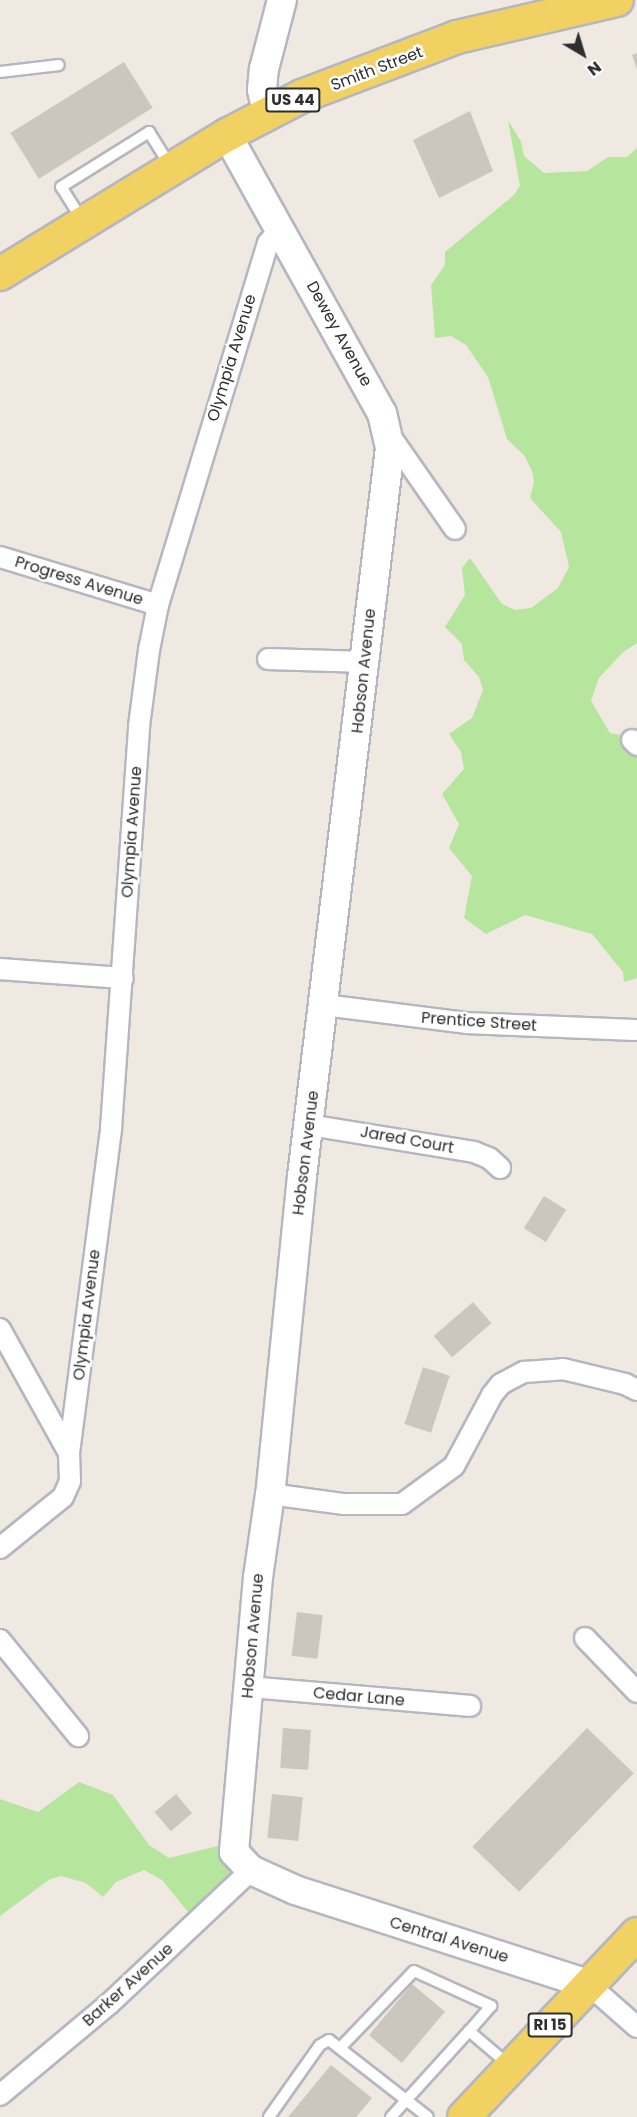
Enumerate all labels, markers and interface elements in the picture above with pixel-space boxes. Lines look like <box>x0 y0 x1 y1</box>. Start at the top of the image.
north arrow <box>553 24 613 84</box>
street label: Smith Street <box>328 43 426 95</box>
text: N <box>583 56 606 81</box>
road number: US 44 <box>264 88 322 112</box>
street label: Dewey Avenue <box>302 278 376 390</box>
street label: Olympia Avenue <box>204 292 260 424</box>
street label: Progress Avenue <box>12 552 146 610</box>
street label: Hobson Avenue <box>348 608 380 734</box>
street label: Olympia Avenue <box>118 766 146 898</box>
street label: Prentice Street <box>421 1008 537 1036</box>
street label: Hobson Avenue <box>289 1090 323 1216</box>
street label: Jared Court <box>359 1122 455 1158</box>
street label: Olympia Avenue <box>69 1248 105 1382</box>
street label: Hobson Avenue <box>238 1573 268 1699</box>
street label: Cedar Lane <box>312 1683 406 1711</box>
street label: Central Avenue <box>387 1913 511 1967</box>
street label: Barker Avenue <box>79 1939 177 2031</box>
road number: RI 15 <box>528 2013 572 2037</box>

